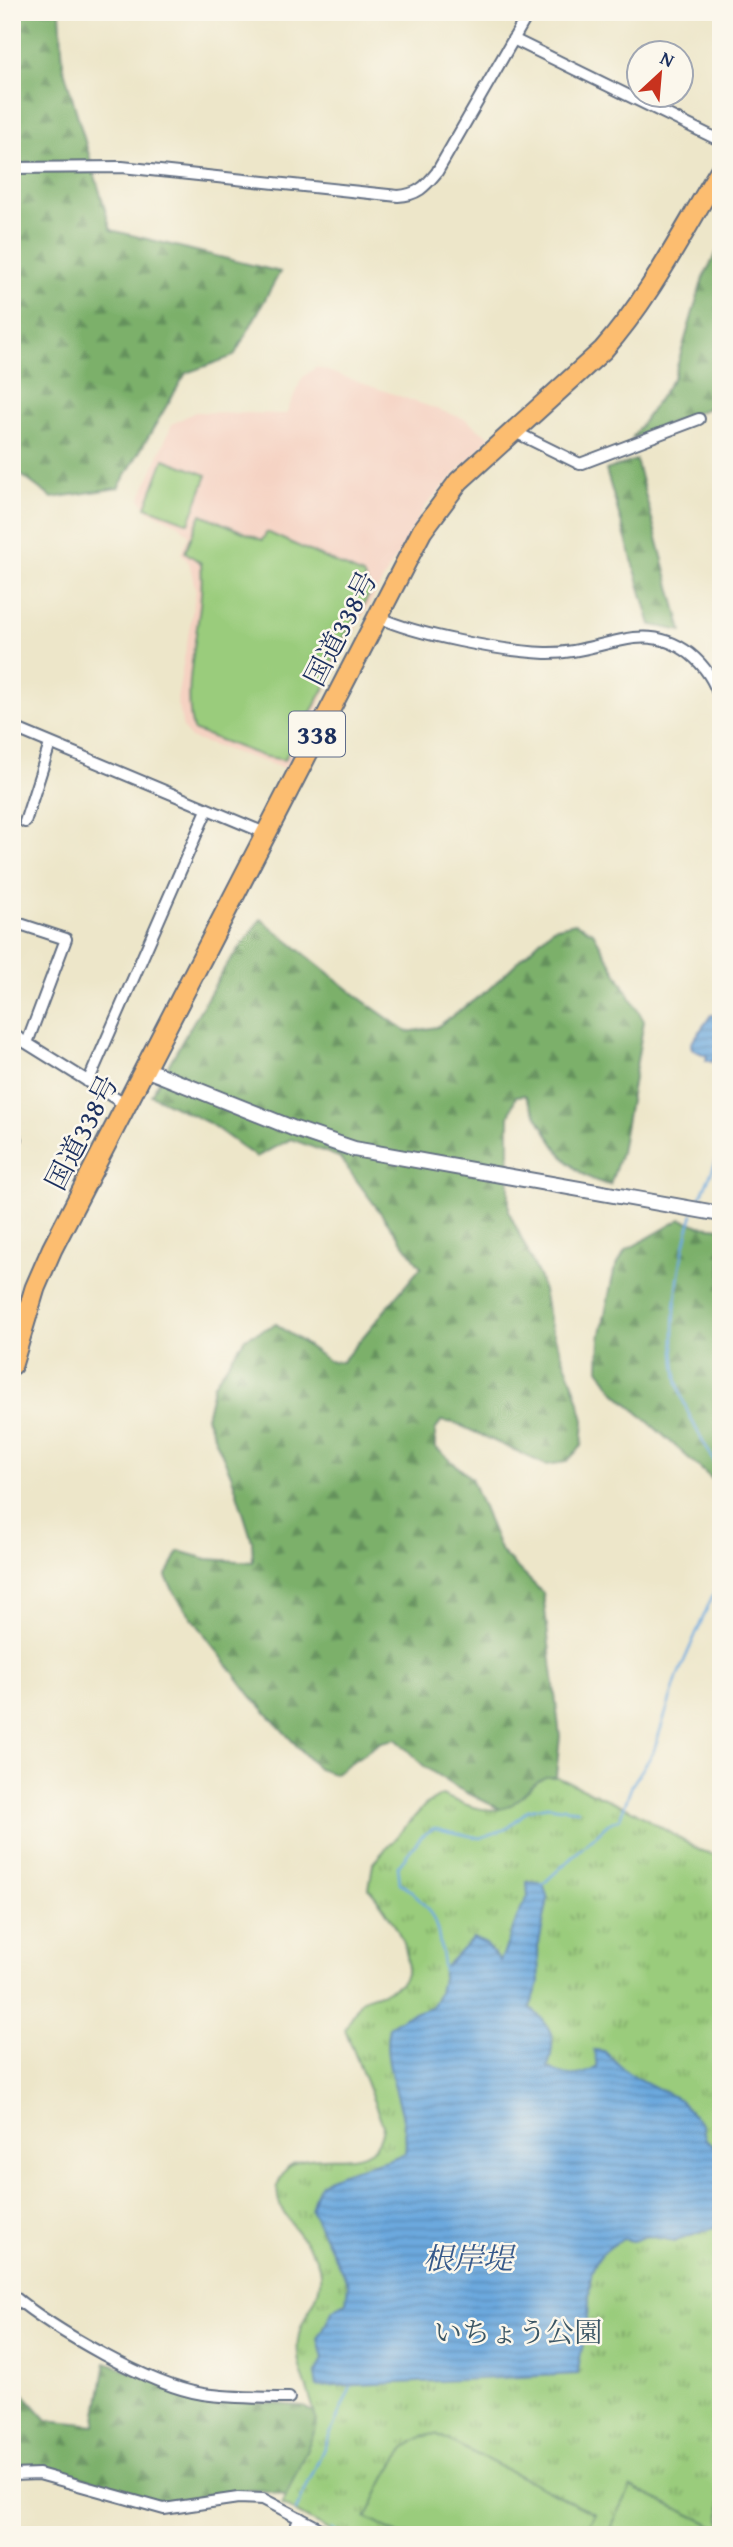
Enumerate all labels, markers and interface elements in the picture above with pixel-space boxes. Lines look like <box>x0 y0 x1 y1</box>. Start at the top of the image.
north arrow <box>624 38 694 108</box>
text: N <box>656 43 680 74</box>
street label: 国道338号 <box>293 563 387 693</box>
road number: 338 <box>289 712 345 756</box>
street label: 国道338号 <box>34 1067 128 1197</box>
water label: 根岸堤 <box>423 2236 516 2280</box>
park label: いちょう公園 <box>434 2311 602 2352</box>

